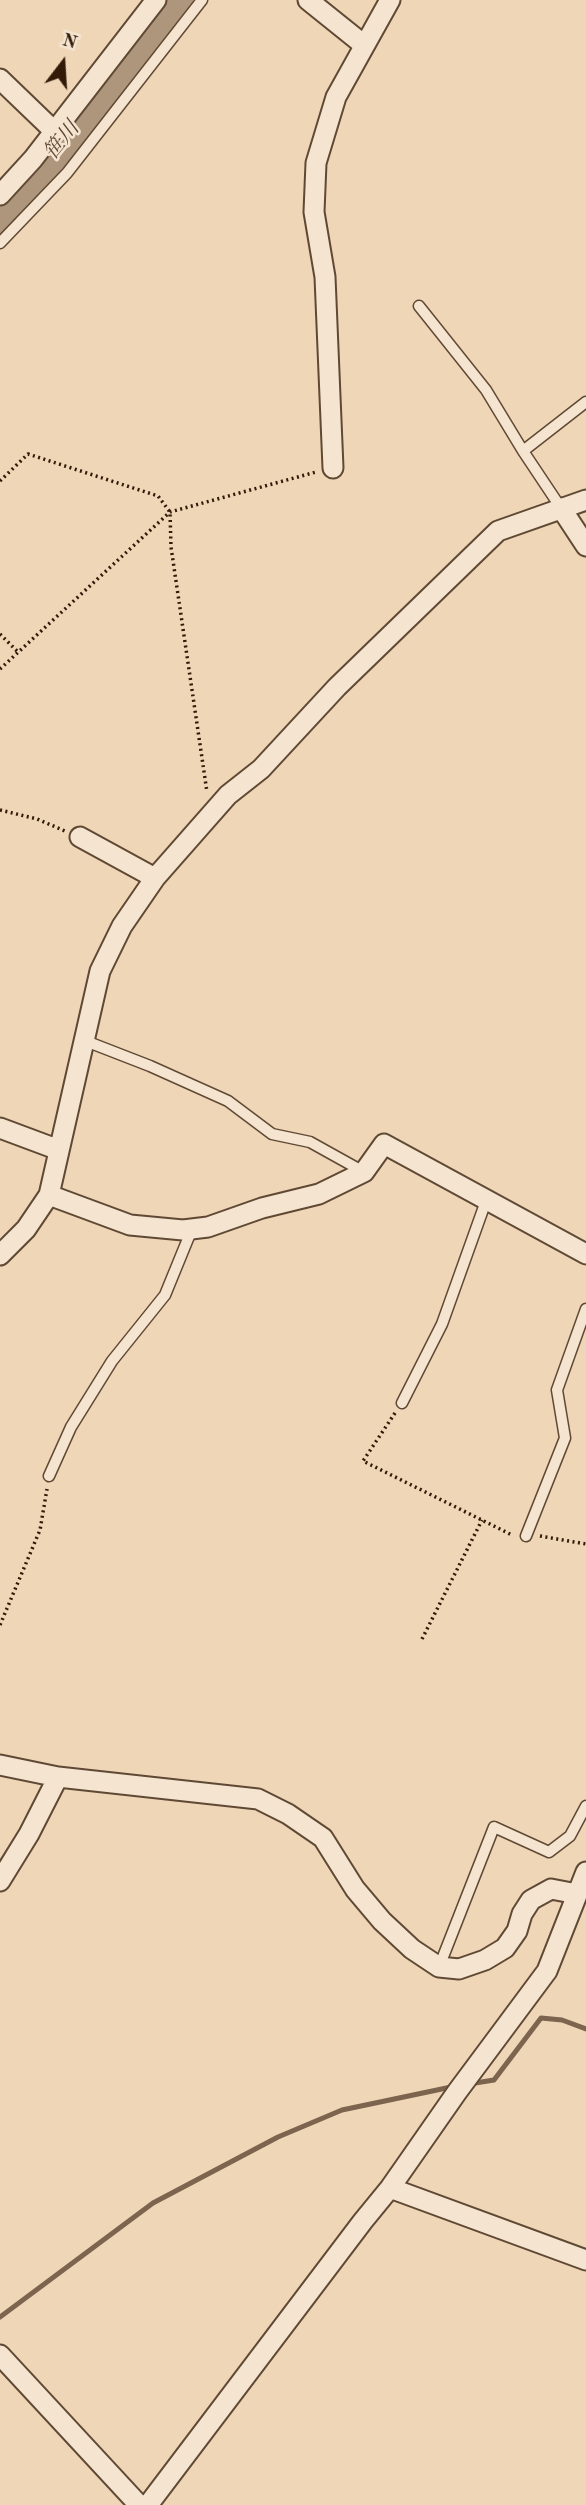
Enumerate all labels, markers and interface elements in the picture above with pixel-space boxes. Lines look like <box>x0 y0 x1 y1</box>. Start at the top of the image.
north arrow <box>28 28 98 98</box>
text: N <box>60 31 79 54</box>
water label: 笹川 <box>39 117 85 165</box>

